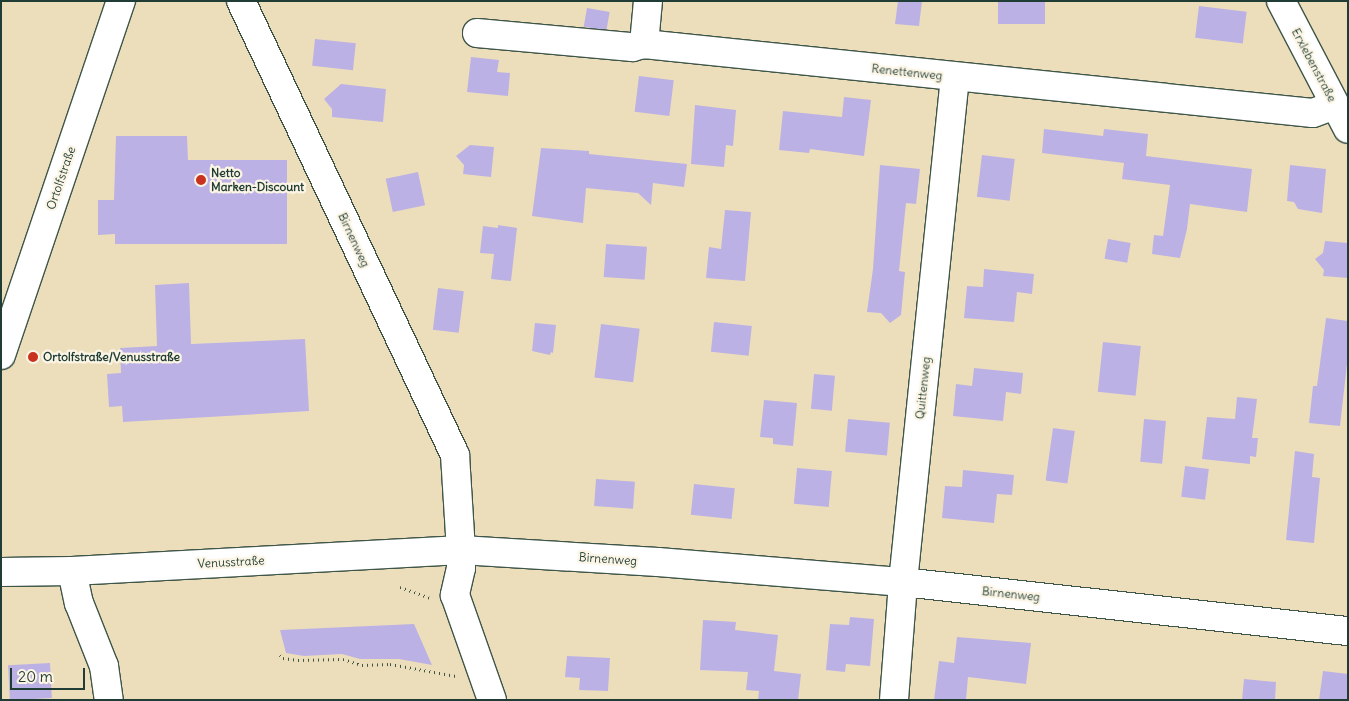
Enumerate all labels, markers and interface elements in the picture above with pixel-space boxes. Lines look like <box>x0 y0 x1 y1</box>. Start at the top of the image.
street label: Erxlebenstraße <box>1289 26 1339 104</box>
street label: Renettenweg <box>871 61 943 83</box>
street label: Ortolfstraße <box>43 145 79 211</box>
place label: Netto Marken-Discount <box>211 166 304 194</box>
marker: Netto Marken-Discount <box>195 174 207 186</box>
street label: Birnenweg <box>335 211 373 269</box>
place label: Ortolfstraße/Venusstraße <box>43 350 180 364</box>
marker: Ortolfstraße/Venusstraße <box>27 351 39 363</box>
street label: Quittenweg <box>913 356 933 420</box>
street label: Birnenweg <box>578 550 638 568</box>
street label: Venusstraße <box>197 553 265 571</box>
street label: Birnenweg <box>981 584 1041 604</box>
scale bar <box>12 658 88 690</box>
text: 20 m <box>18 667 53 686</box>

